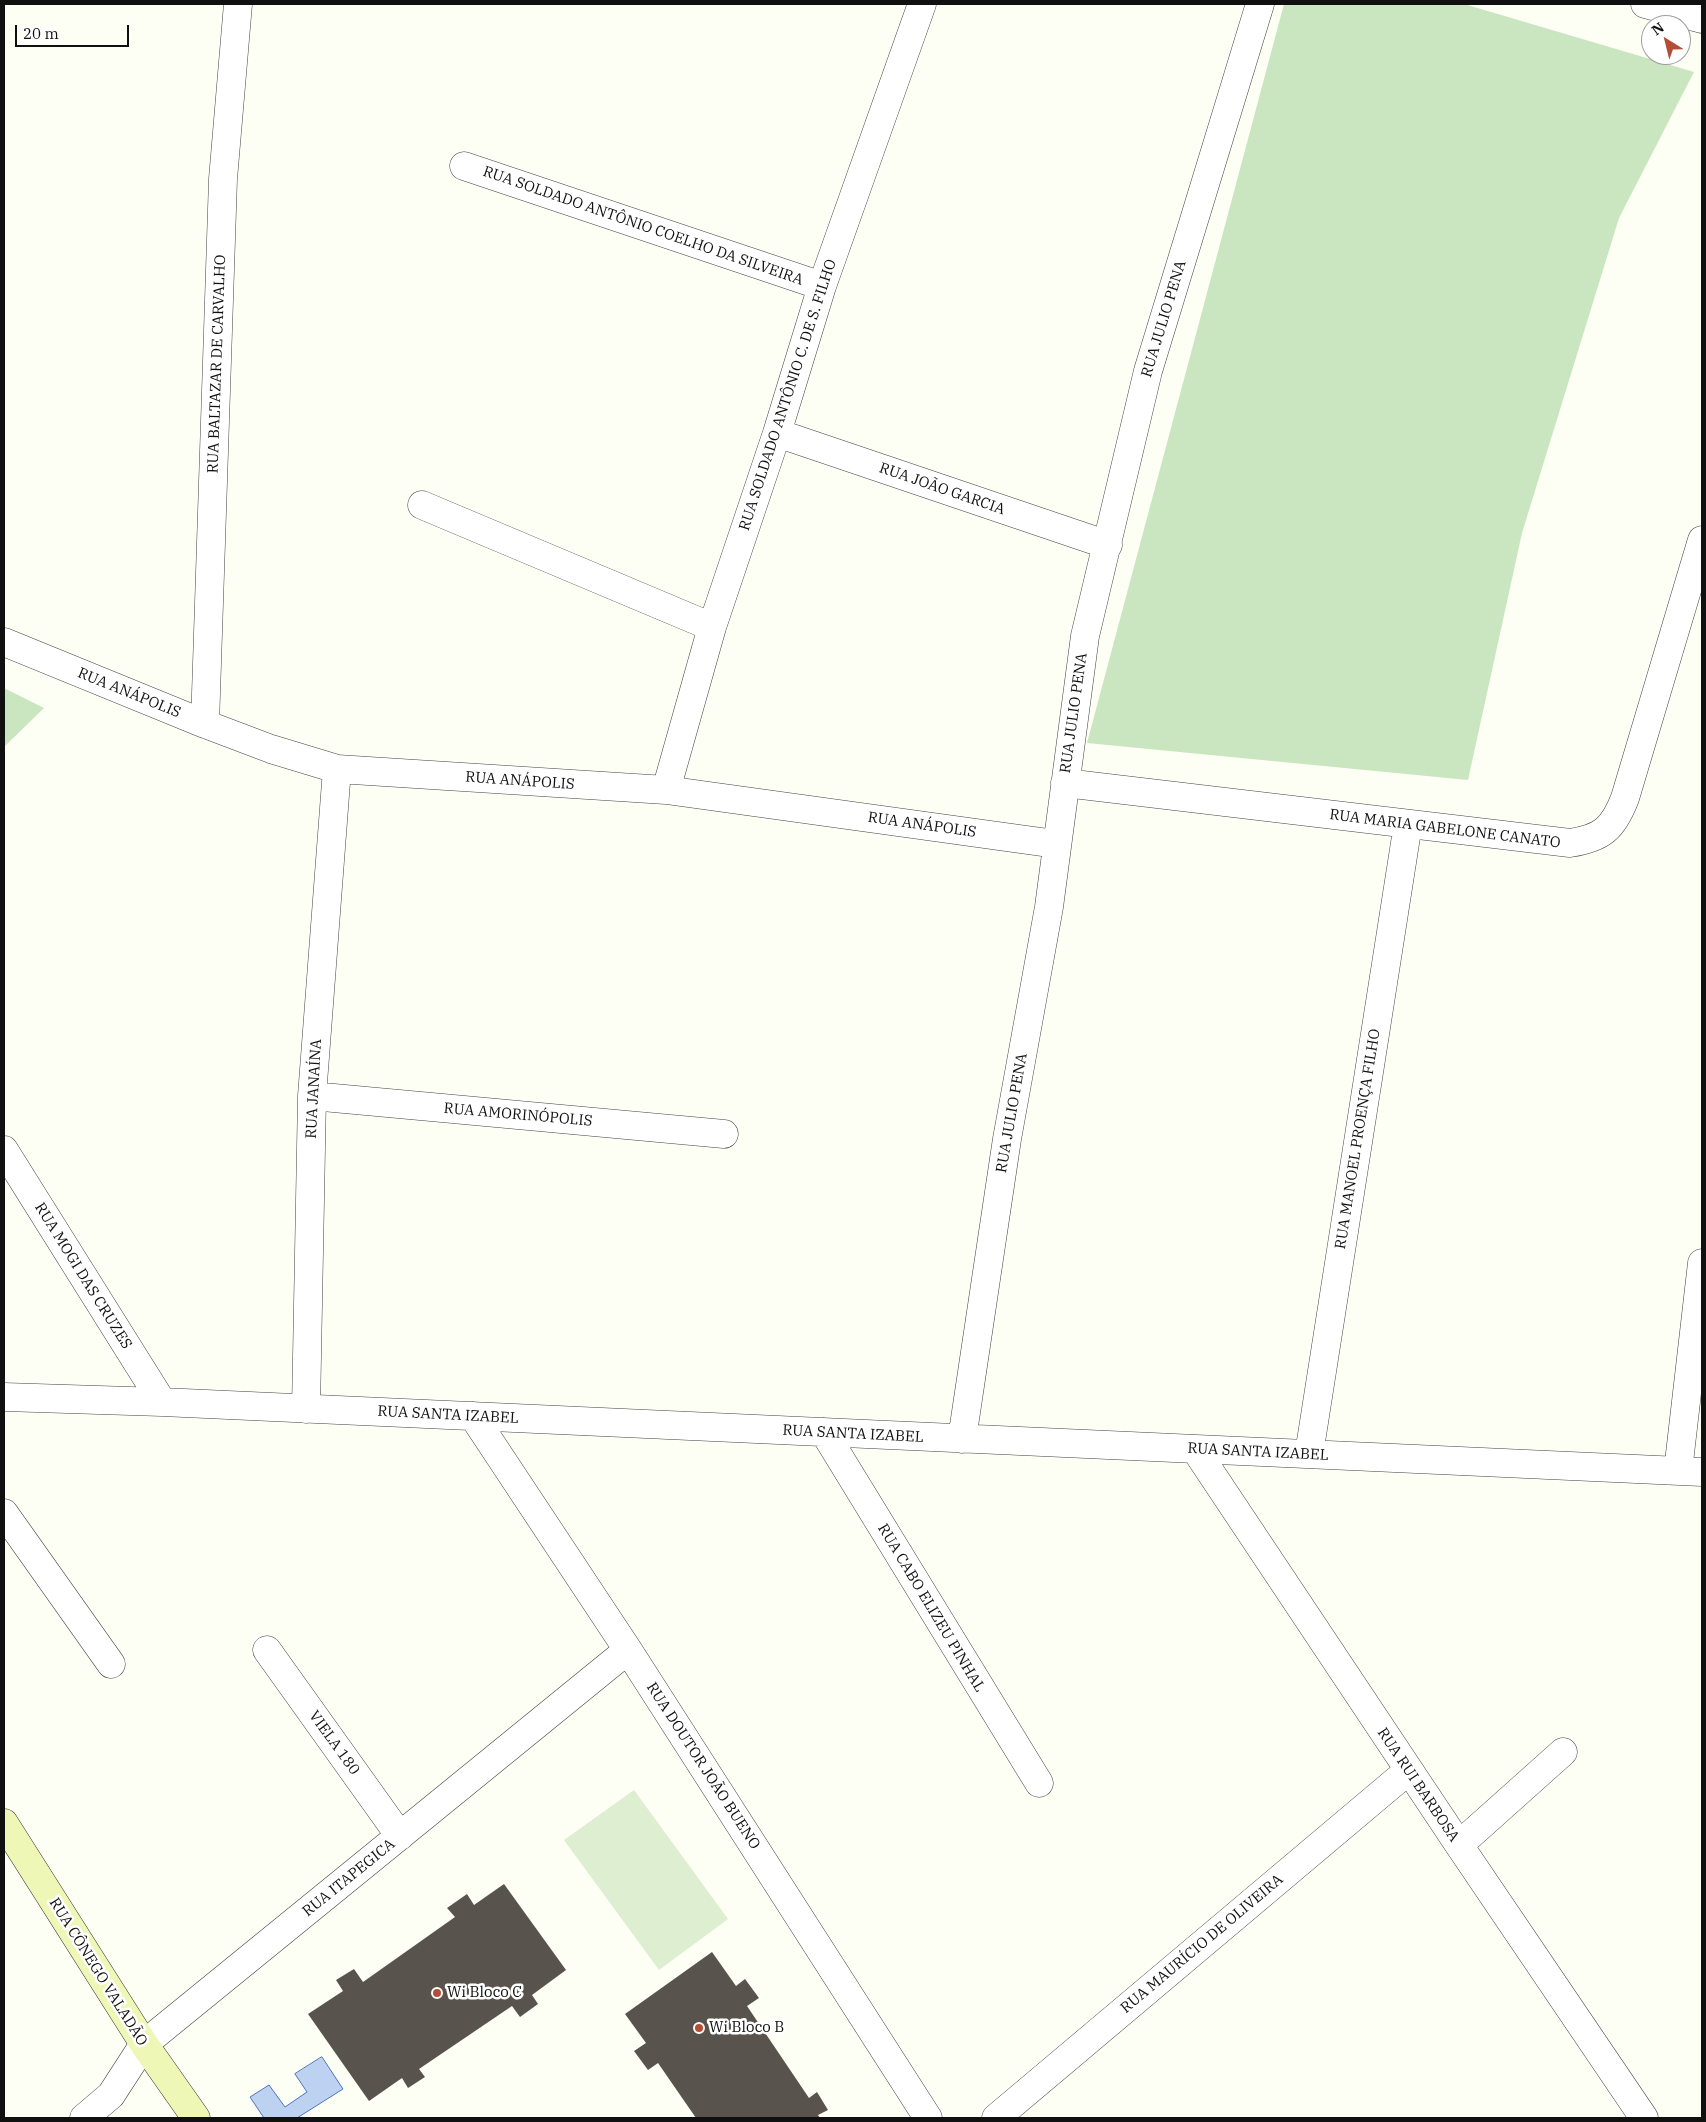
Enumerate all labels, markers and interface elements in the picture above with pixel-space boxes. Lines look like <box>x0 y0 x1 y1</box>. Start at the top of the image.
scale bar <box>18 15 131 47</box>
north arrow <box>1641 15 1691 65</box>
text: N <box>1648 18 1668 39</box>
text: 20 m <box>23 24 59 43</box>
street label: RUA SOLDADO ANTÔNIO COELHO DA SILVEIRA <box>480 163 806 289</box>
street label: RUA BALTAZAR DE CARVALHO <box>204 254 230 474</box>
street label: RUA SOLDADO ANTÔNIO C. DE S. FILHO <box>736 257 840 533</box>
street label: RUA JULIO PENA <box>1138 258 1190 380</box>
street label: RUA JOÃO GARCIA <box>877 459 1007 519</box>
street label: RUA JULIO PENA <box>1057 652 1091 774</box>
street label: RUA ANÁPOLIS <box>75 664 183 722</box>
street label: RUA ANÁPOLIS <box>465 768 575 794</box>
street label: RUA MARIA GABELONE CANATO <box>1328 806 1562 852</box>
street label: RUA ANÁPOLIS <box>867 808 977 842</box>
street label: RUA MANOEL PROENÇA FILHO <box>1332 1028 1384 1250</box>
street label: RUA JANAÍNA <box>302 1039 326 1139</box>
street label: RUA JULIO PENA <box>993 1052 1031 1174</box>
street label: RUA AMORINÓPOLIS <box>443 1100 593 1130</box>
street label: RUA MOGI DAS CRUZES <box>31 1199 135 1353</box>
street label: RUA SANTA IZABEL <box>377 1402 519 1428</box>
street label: RUA SANTA IZABEL <box>782 1421 924 1447</box>
street label: RUA SANTA IZABEL <box>1187 1439 1329 1465</box>
street label: RUA CABO ELIZEU PINHAL <box>874 1521 988 1695</box>
street label: RUA DOUTOR JOÃO BUENO <box>642 1679 764 1853</box>
street label: VIELA 180 <box>305 1708 363 1778</box>
street label: RUA RUI BARBOSA <box>1373 1725 1463 1845</box>
street label: RUA ITAPEGICA <box>299 1835 399 1921</box>
street label: RUA MAURÍCIO DE OLIVEIRA <box>1117 1871 1287 2017</box>
street label: RUA CÔNEGO VALADÃO <box>45 1895 151 2049</box>
place label: Wi Bloco C <box>447 1984 522 2002</box>
marker: Wi Bloco C <box>431 1987 443 1999</box>
place label: Wi Bloco B <box>709 2019 784 2037</box>
marker: Wi Bloco B <box>693 2022 705 2034</box>

